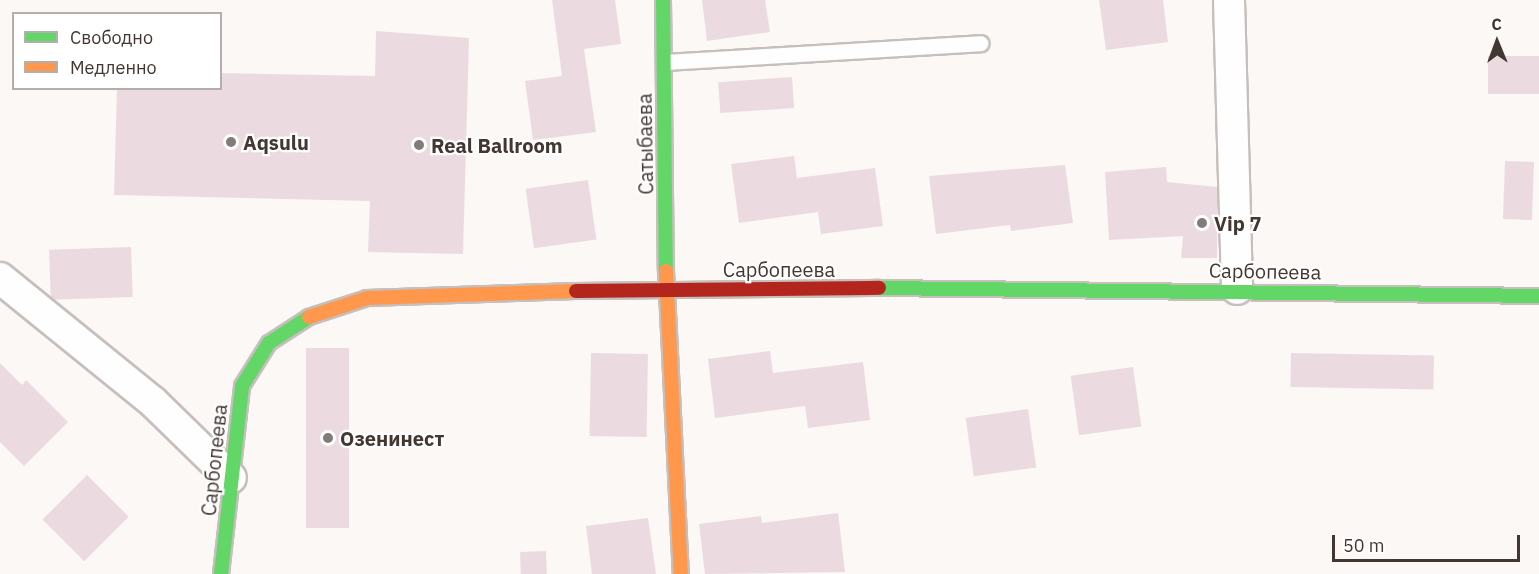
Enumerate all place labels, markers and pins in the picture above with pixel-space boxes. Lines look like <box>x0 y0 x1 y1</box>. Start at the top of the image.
place label: Aqsulu <box>243 130 309 154</box>
place label: Real Ballroom <box>431 133 563 157</box>
marker: Aqsulu <box>224 135 238 149</box>
marker: Real Ballroom <box>412 138 426 152</box>
place label: Vip 7 <box>1214 211 1262 235</box>
marker: Vip 7 <box>1195 216 1209 230</box>
place label: Озенинест <box>340 426 444 450</box>
marker: Озенинест <box>321 431 335 445</box>

